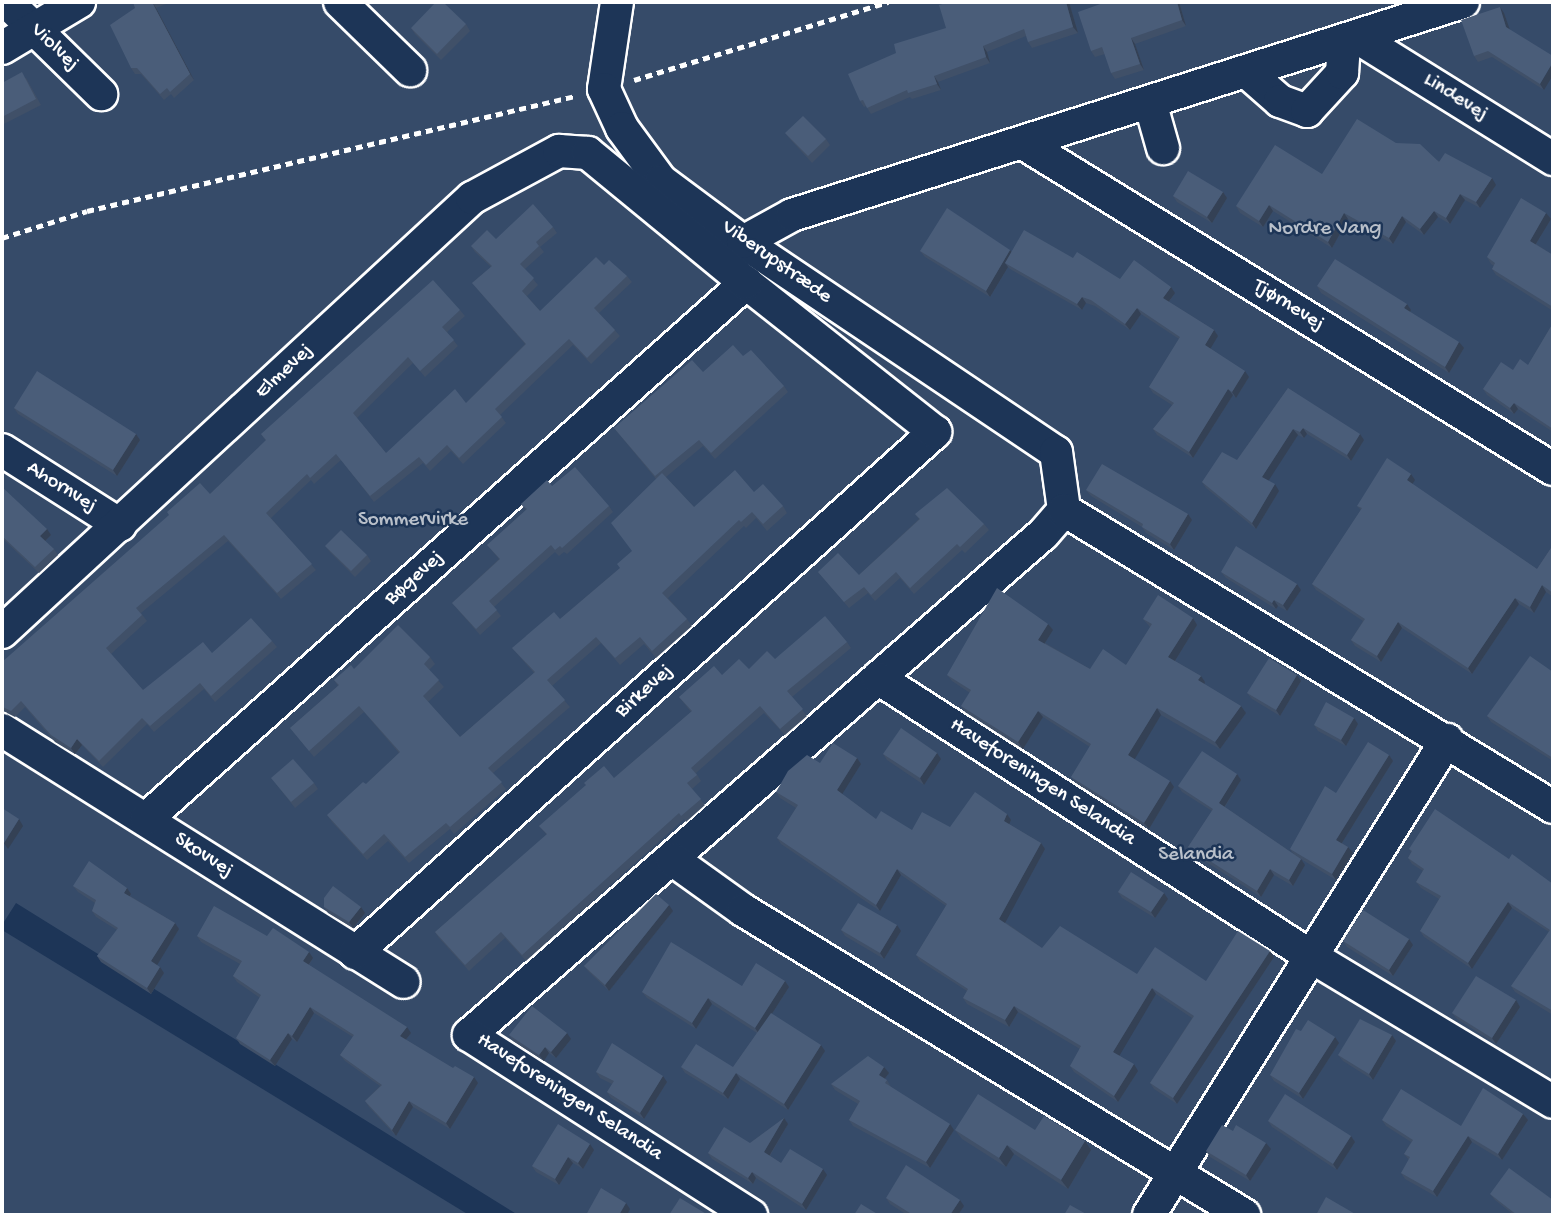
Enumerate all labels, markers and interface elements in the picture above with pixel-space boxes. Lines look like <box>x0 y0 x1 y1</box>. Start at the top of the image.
street label: Violvej <box>24 19 84 77</box>
street label: Lindevej <box>1418 68 1492 128</box>
street label: Viberupstræde <box>716 216 836 310</box>
park label: Nordre Vang <box>1269 217 1381 243</box>
street label: Tjørnevej <box>1248 274 1328 338</box>
street label: Elmevej <box>251 339 319 405</box>
street label: Ahornvej <box>21 457 101 519</box>
park label: Sommervirke <box>358 508 468 534</box>
street label: Bøgevej <box>380 546 450 612</box>
street label: Birkevej <box>611 660 679 724</box>
street label: Haveforeningen Selandia <box>944 713 1140 853</box>
street label: Skovvej <box>169 828 237 884</box>
park label: Selandia <box>1158 843 1234 869</box>
street label: Haveforeningen Selandia <box>471 1028 667 1168</box>

